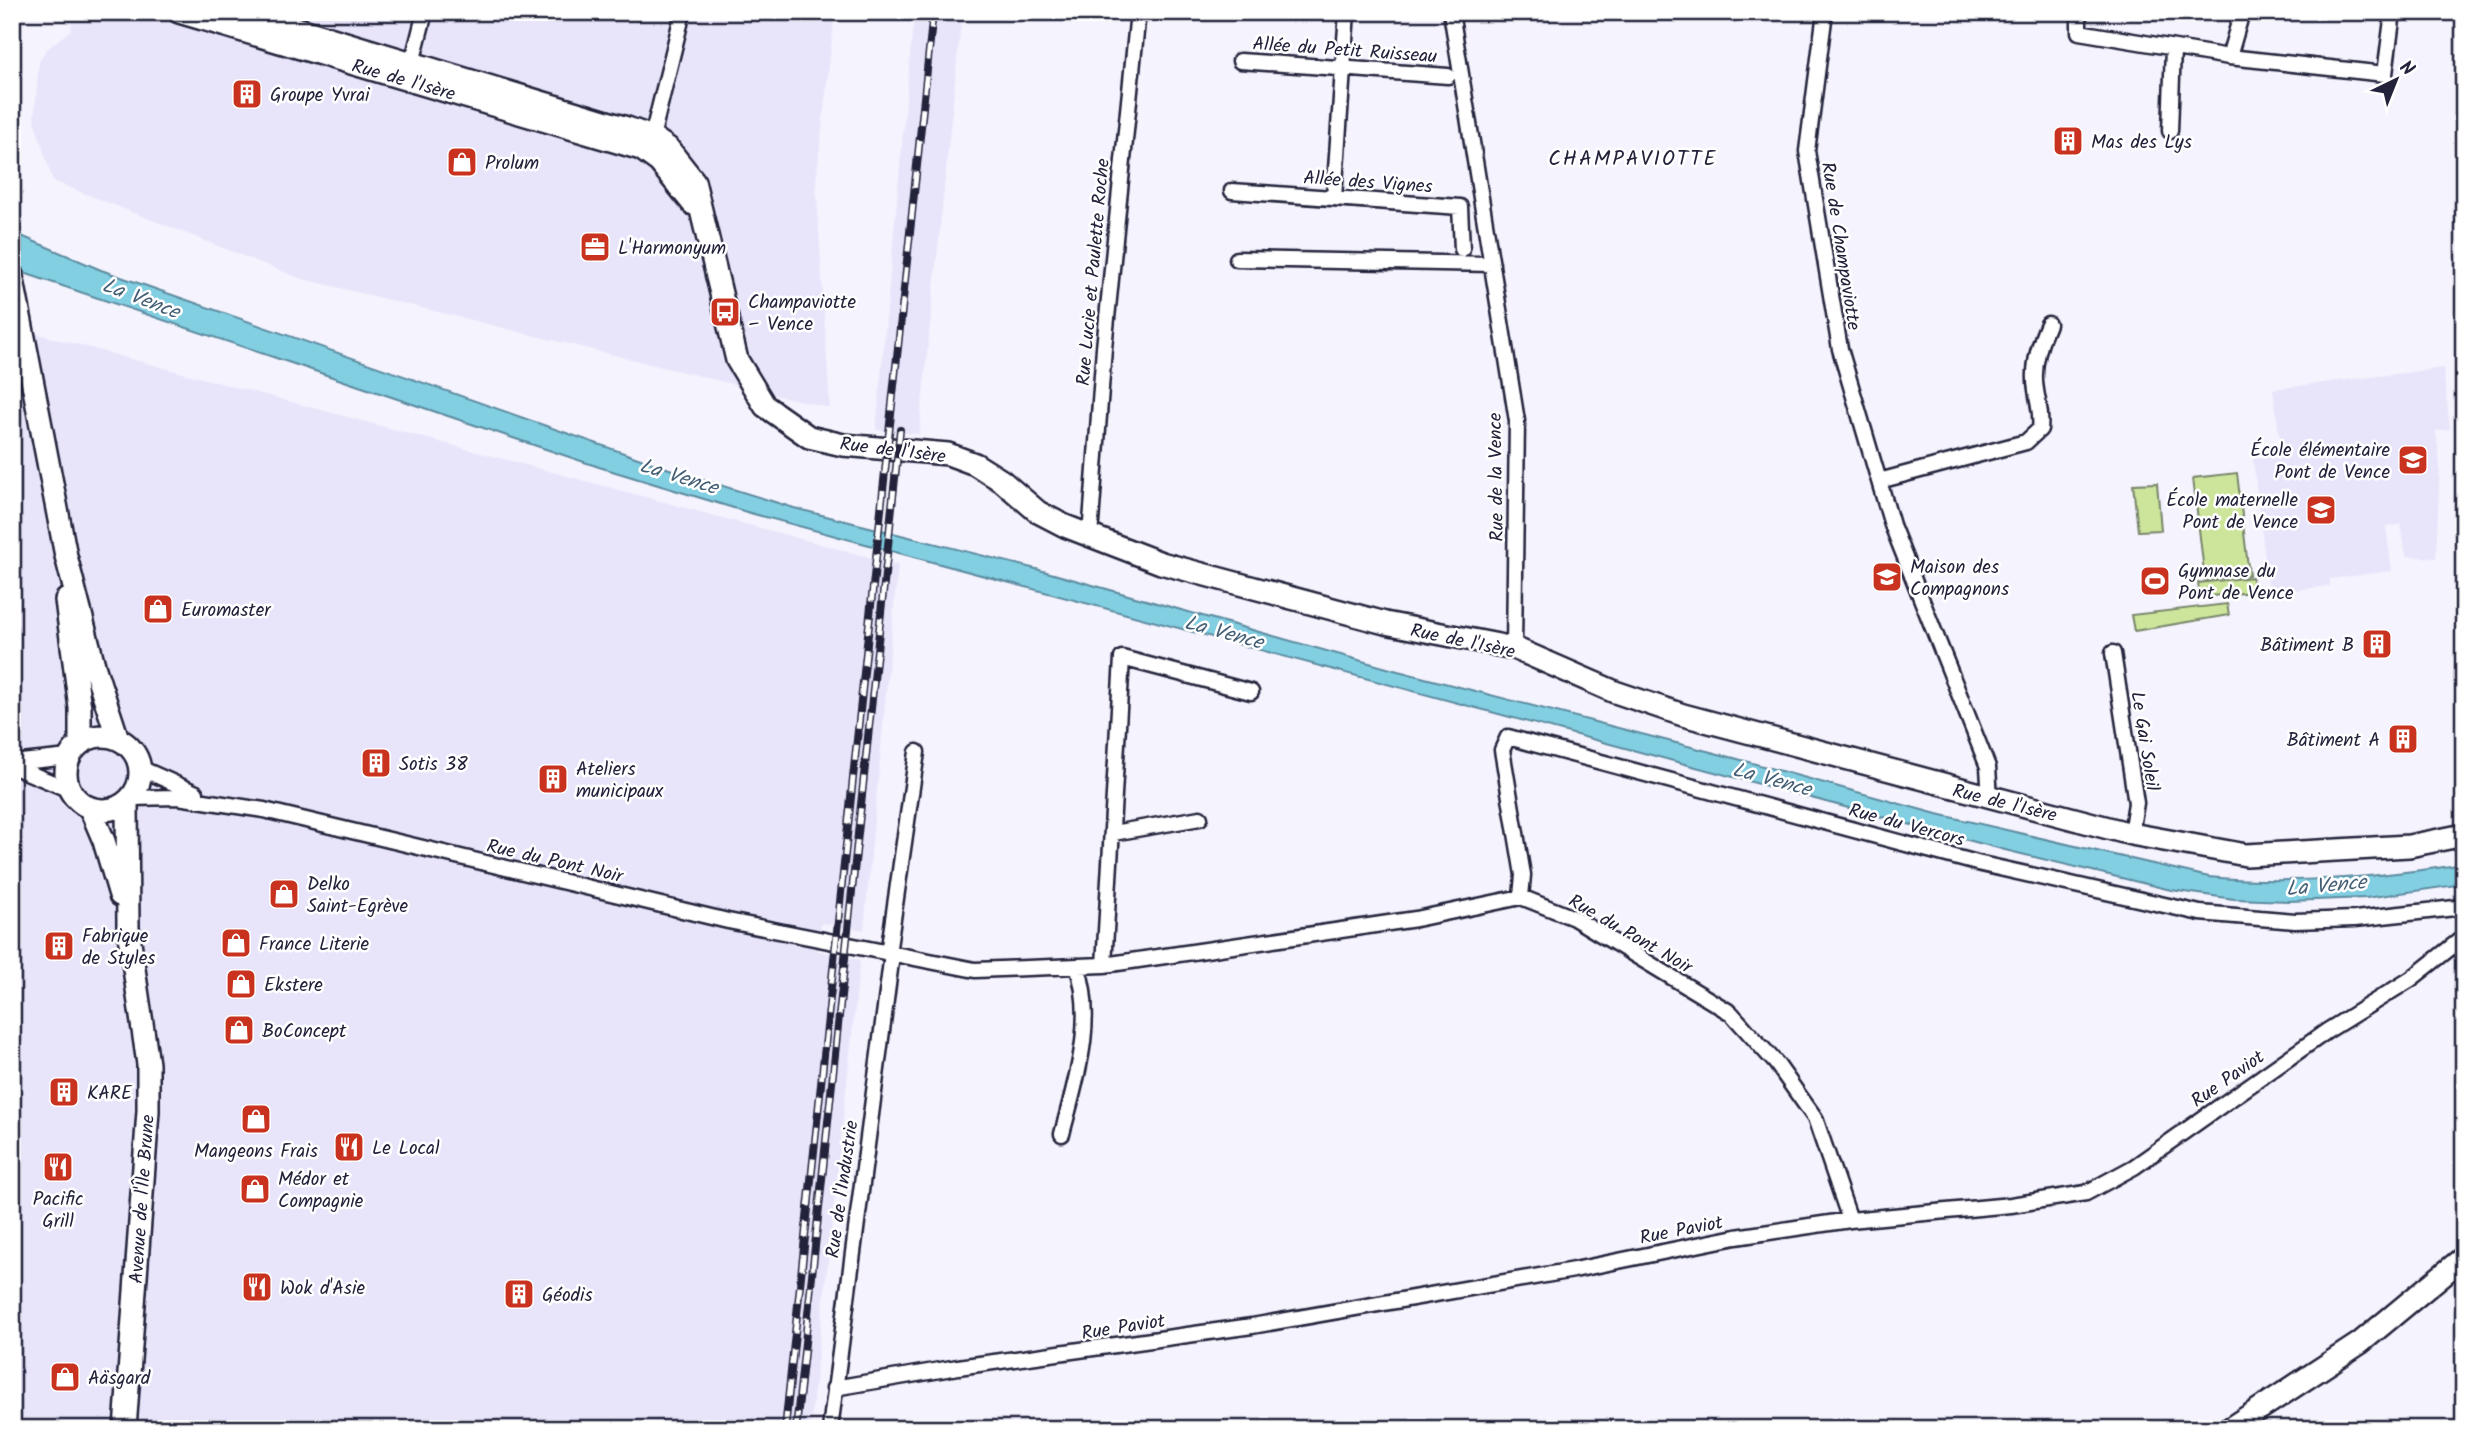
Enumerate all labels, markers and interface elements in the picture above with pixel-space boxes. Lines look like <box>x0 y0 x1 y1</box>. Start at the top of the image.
street label: Allée du Petit Ruisseau <box>1252 30 1438 72</box>
north arrow <box>2360 46 2430 116</box>
street label: Rue de l'Isère <box>348 52 459 110</box>
text: N <box>2392 54 2421 84</box>
building icon: Groupe Yvrai <box>230 77 264 111</box>
place label: Groupe Yvrai <box>270 81 371 111</box>
building icon: Mas des Lys <box>2051 124 2085 158</box>
place label: Mas des Lys <box>2091 128 2192 158</box>
district label: CHAMPAVIOTTE <box>1548 143 1718 176</box>
shop icon: Prolum <box>445 145 479 179</box>
place label: Prolum <box>485 149 539 179</box>
street label: Rue Lucie et Paulette Roche <box>1069 157 1119 387</box>
street label: Rue de Champaviotte <box>1812 160 1868 333</box>
street label: Allée des Vignes <box>1302 164 1434 202</box>
office icon: L'Harmonyum <box>578 230 612 264</box>
place label: L'Harmonyum <box>618 234 726 264</box>
water label: La Vence <box>97 270 186 330</box>
place label: Champaviotte – Vence <box>748 288 856 340</box>
bus stop icon: Champaviotte – Vence <box>708 295 742 329</box>
street label: Rue de la Vence <box>1481 412 1513 542</box>
street label: Rue de l'Isère <box>838 430 948 472</box>
place label: École élémentaire Pont de Vence <box>2250 436 2390 488</box>
school or university icon: École élémentaire Pont de Vence <box>2396 443 2430 477</box>
water label: La Vence <box>635 450 724 506</box>
place label: École maternelle Pont de Vence <box>2166 486 2298 538</box>
school or university icon: École maternelle Pont de Vence <box>2304 493 2338 527</box>
place label: Maison des Compagnons <box>1910 553 2009 605</box>
place label: Gymnase du Pont de Vence <box>2178 557 2294 609</box>
school or university icon: Maison des Compagnons <box>1870 560 1904 594</box>
sports icon: Gymnase du Pont de Vence <box>2138 564 2172 598</box>
shop icon: Euromaster <box>141 592 175 626</box>
place label: Euromaster <box>181 596 272 626</box>
water label: La Vence <box>1181 607 1269 660</box>
street label: Rue de l'Isère <box>1407 616 1518 668</box>
building icon: Bâtiment B <box>2360 627 2394 661</box>
place label: Bâtiment B <box>2260 631 2354 661</box>
street label: Le Gai Soleil <box>2121 689 2167 794</box>
building icon: Bâtiment A <box>2386 722 2420 756</box>
place label: Bâtiment A <box>2287 726 2380 756</box>
building icon: Sotis 38 <box>359 746 393 780</box>
place label: Sotis 38 <box>399 750 468 780</box>
water label: La Vence <box>1729 754 1817 807</box>
place label: Ateliers municipaux <box>576 755 664 807</box>
building icon: Ateliers municipaux <box>536 762 570 796</box>
street label: Rue de l'Isère <box>1949 776 2060 831</box>
street label: Rue du Vercors <box>1845 796 1968 856</box>
street label: Rue du Pont Noir <box>483 832 627 893</box>
water label: La Vence <box>2285 866 2370 906</box>
place label: Delko Saint-Egrève <box>307 870 408 922</box>
shop icon: Delko Saint-Egrève <box>267 877 301 911</box>
street label: Rue du Pont Noir <box>1562 887 1699 983</box>
place label: Fabrique de Styles <box>82 922 155 974</box>
shop icon: France Literie <box>219 926 253 960</box>
building icon: Fabrique de Styles <box>42 929 76 963</box>
place label: France Literie <box>259 930 369 960</box>
shop icon: Ekstere <box>224 967 258 1001</box>
place label: Ekstere <box>264 971 323 1001</box>
shop icon: BoConcept <box>222 1013 256 1047</box>
place label: BoConcept <box>262 1017 347 1047</box>
street label: Rue Paviot <box>2185 1043 2272 1116</box>
building icon: KARE <box>47 1075 81 1109</box>
place label: KARE <box>87 1079 133 1109</box>
shop icon: Mangeons Frais <box>239 1102 273 1136</box>
street label: Avenue de l'Île Brune <box>122 1113 164 1285</box>
street label: Rue de l'Industrie <box>818 1118 868 1260</box>
restaurant icon: Le Local <box>332 1130 366 1164</box>
place label: Le Local <box>372 1134 440 1164</box>
place label: Mangeons Frais <box>194 1137 318 1167</box>
restaurant icon: Pacific Grill <box>41 1150 75 1184</box>
place label: Médor et Compagnie <box>278 1165 364 1217</box>
shop icon: Médor et Compagnie <box>238 1172 272 1206</box>
place label: Pacific Grill <box>33 1185 83 1237</box>
street label: Rue Paviot <box>1637 1208 1726 1254</box>
restaurant icon: Wok d'Asie <box>240 1270 274 1304</box>
place label: Wok d'Asie <box>280 1274 365 1304</box>
building icon: Géodis <box>502 1277 536 1311</box>
place label: Géodis <box>542 1281 593 1311</box>
street label: Rue Paviot <box>1079 1306 1168 1349</box>
shop icon: Aäsgard <box>48 1360 82 1394</box>
place label: Aäsgard <box>88 1364 151 1394</box>

